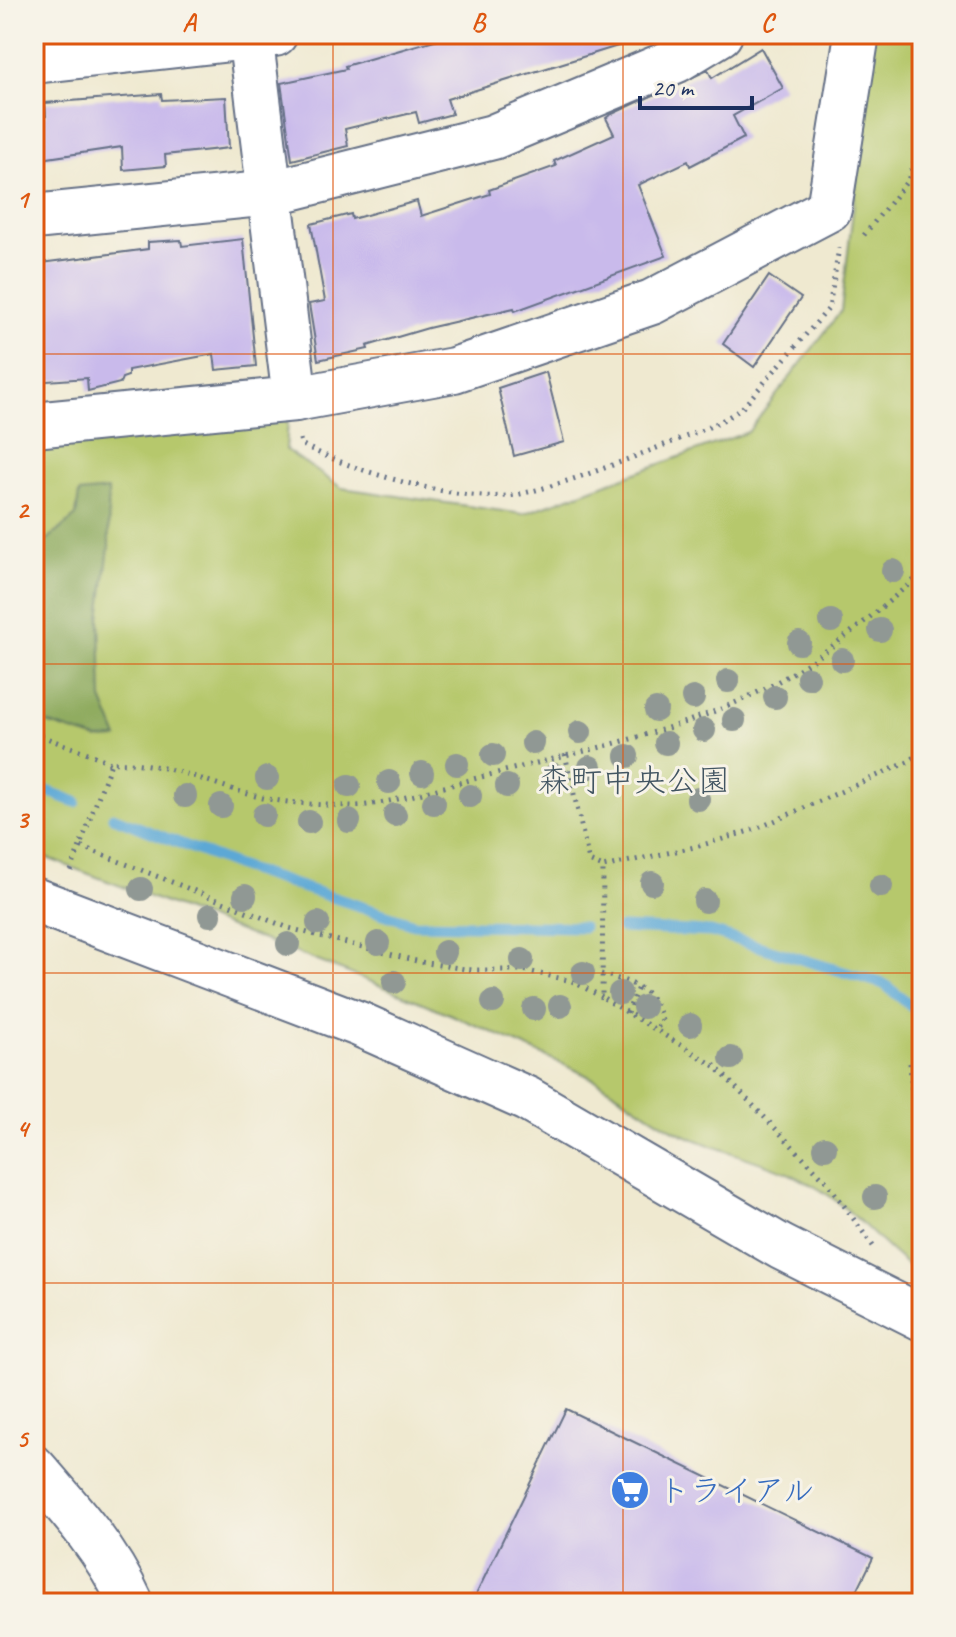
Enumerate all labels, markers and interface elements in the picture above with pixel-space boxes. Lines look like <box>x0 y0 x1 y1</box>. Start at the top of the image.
text: A <box>182 6 197 39</box>
text: B <box>471 6 487 39</box>
text: C <box>761 6 777 39</box>
scale bar <box>640 60 752 110</box>
text: 20 m <box>652 73 695 103</box>
text: 1 <box>16 183 31 216</box>
text: 2 <box>16 493 30 526</box>
park label: 森町中央公園 <box>538 760 730 801</box>
text: 3 <box>16 803 30 836</box>
text: 4 <box>16 1112 31 1145</box>
text: 5 <box>16 1422 30 1455</box>
supermarket icon: トライアル <box>609 1469 651 1511</box>
place label: トライアル <box>658 1470 815 1511</box>

